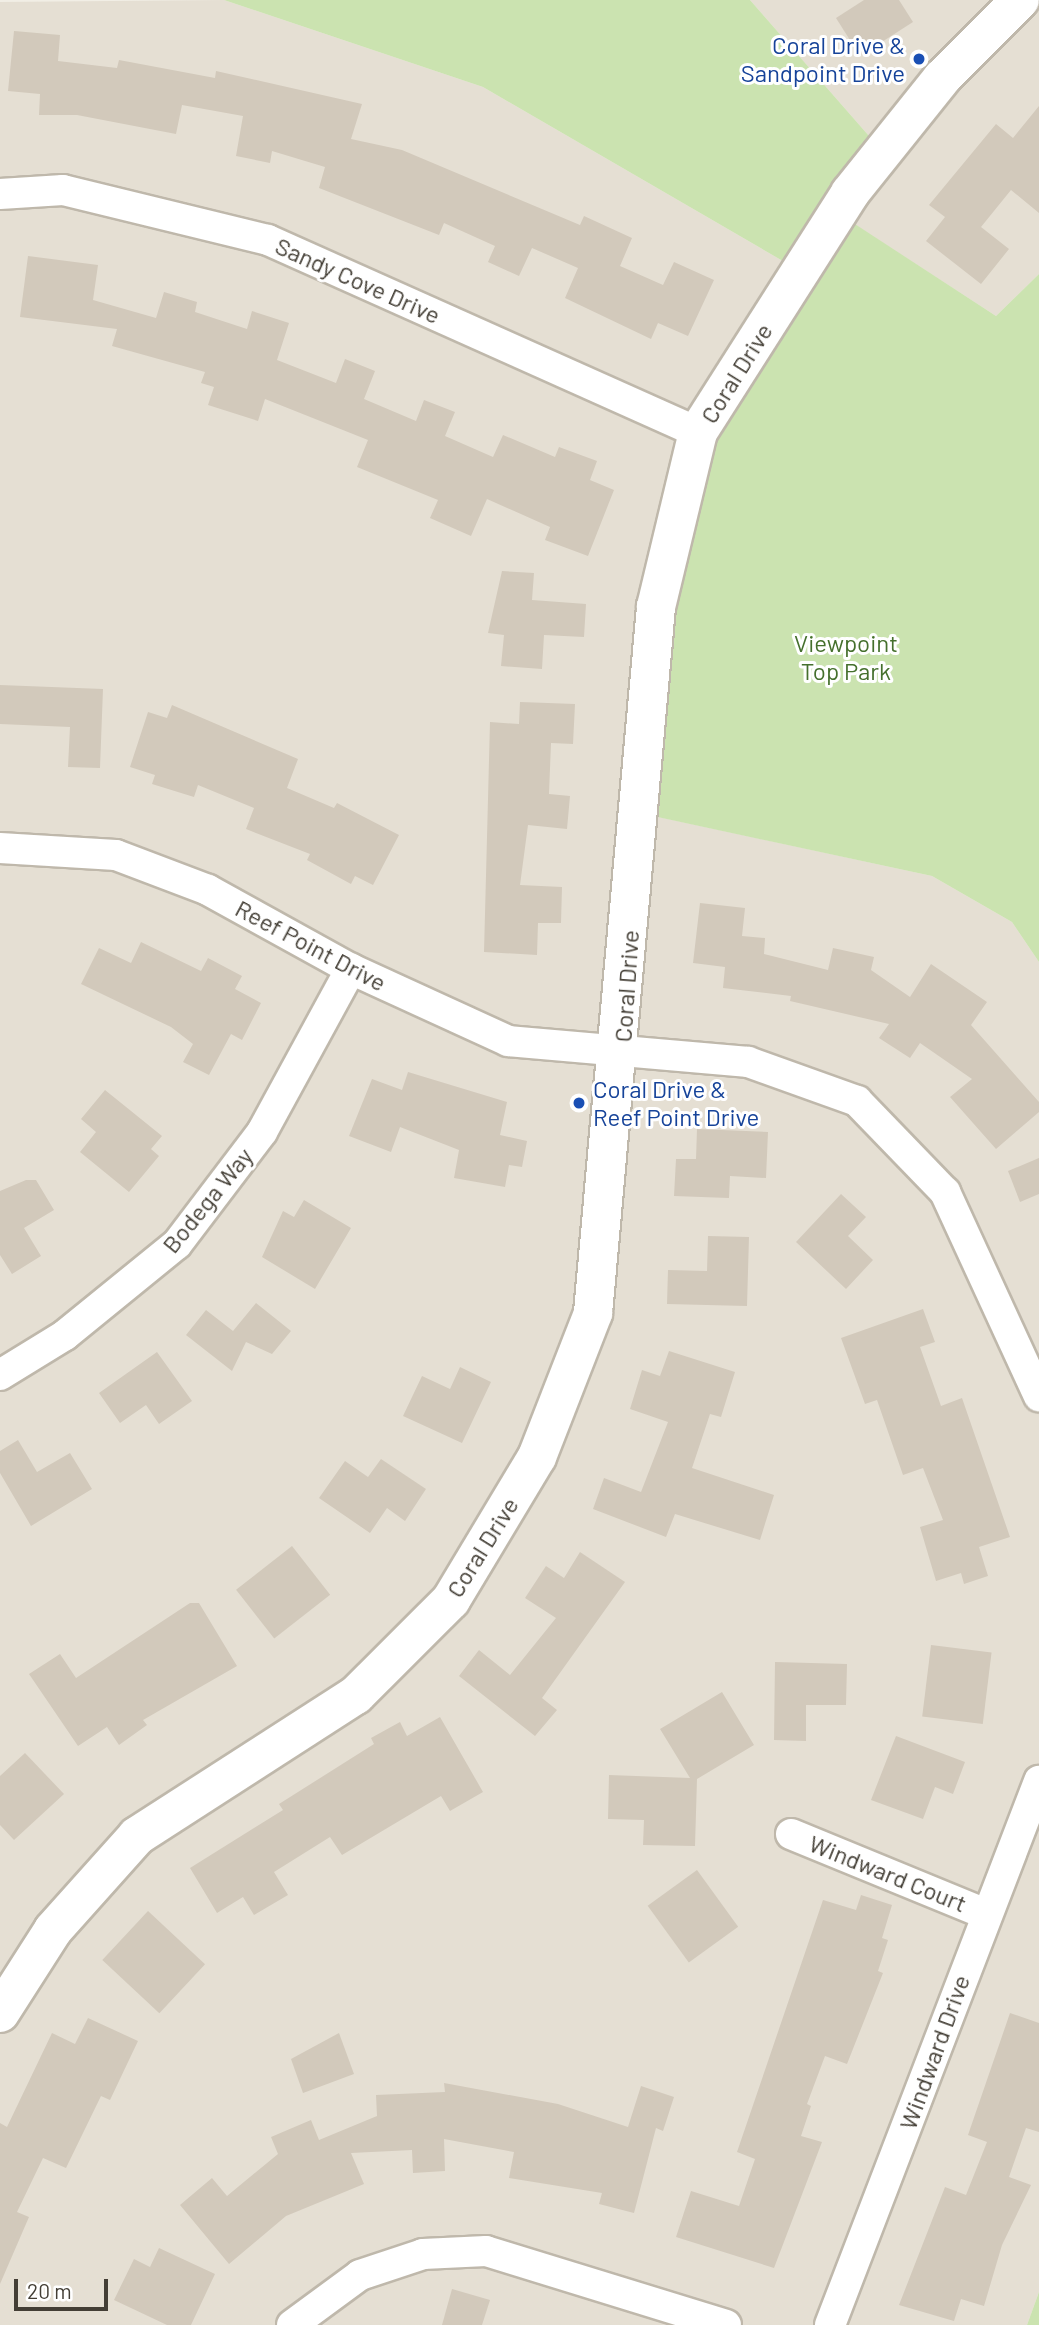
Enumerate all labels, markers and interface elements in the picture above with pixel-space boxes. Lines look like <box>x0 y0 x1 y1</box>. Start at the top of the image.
place label: Coral Drive & Sandpoint Drive <box>741 31 905 87</box>
marker: Coral Drive & Sandpoint Drive <box>911 51 927 67</box>
street label: Sandy Cove Drive <box>271 231 445 329</box>
street label: Coral Drive <box>694 318 778 428</box>
park label: Viewpoint Top Park <box>794 629 898 685</box>
street label: Reef Point Drive <box>231 893 391 997</box>
street label: Coral Drive <box>608 929 644 1043</box>
place label: Coral Drive & Reef Point Drive <box>593 1075 759 1131</box>
marker: Coral Drive & Reef Point Drive <box>571 1095 587 1111</box>
street label: Bodega Way <box>156 1142 258 1258</box>
street label: Coral Drive <box>440 1492 524 1602</box>
street label: Windward Court <box>805 1828 971 1918</box>
street label: Windward Drive <box>893 1971 975 2133</box>
scale bar <box>18 2266 112 2310</box>
text: 20 m <box>27 2278 72 2303</box>

